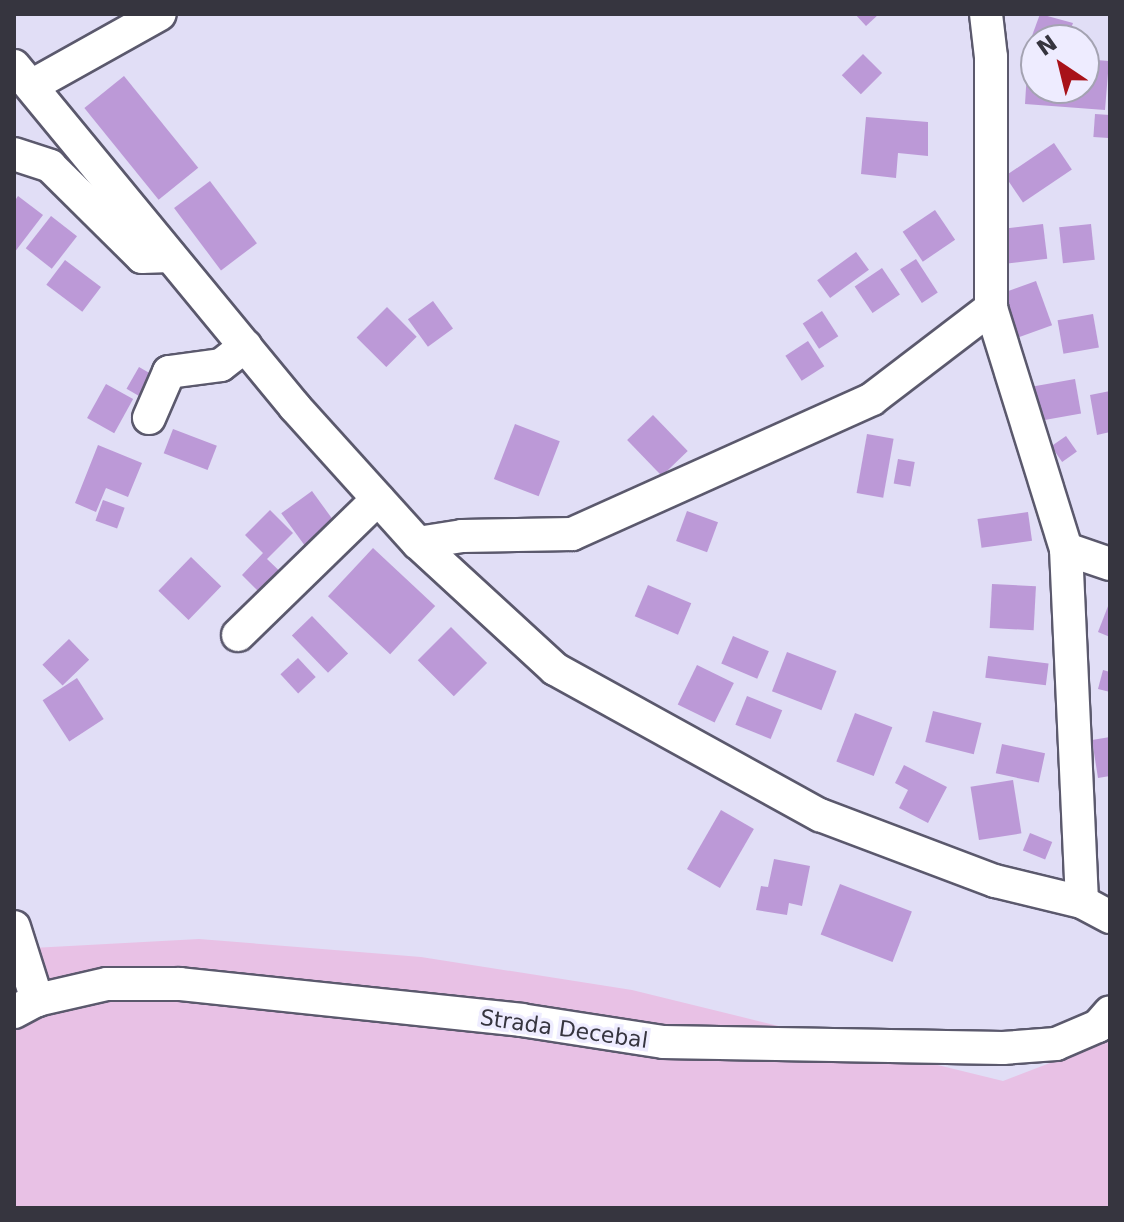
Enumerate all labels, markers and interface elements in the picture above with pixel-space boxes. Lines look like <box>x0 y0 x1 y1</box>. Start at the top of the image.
north arrow <box>1020 24 1100 104</box>
text: N <box>1032 30 1062 61</box>
street label: Strada Decebal <box>478 1004 650 1054</box>

